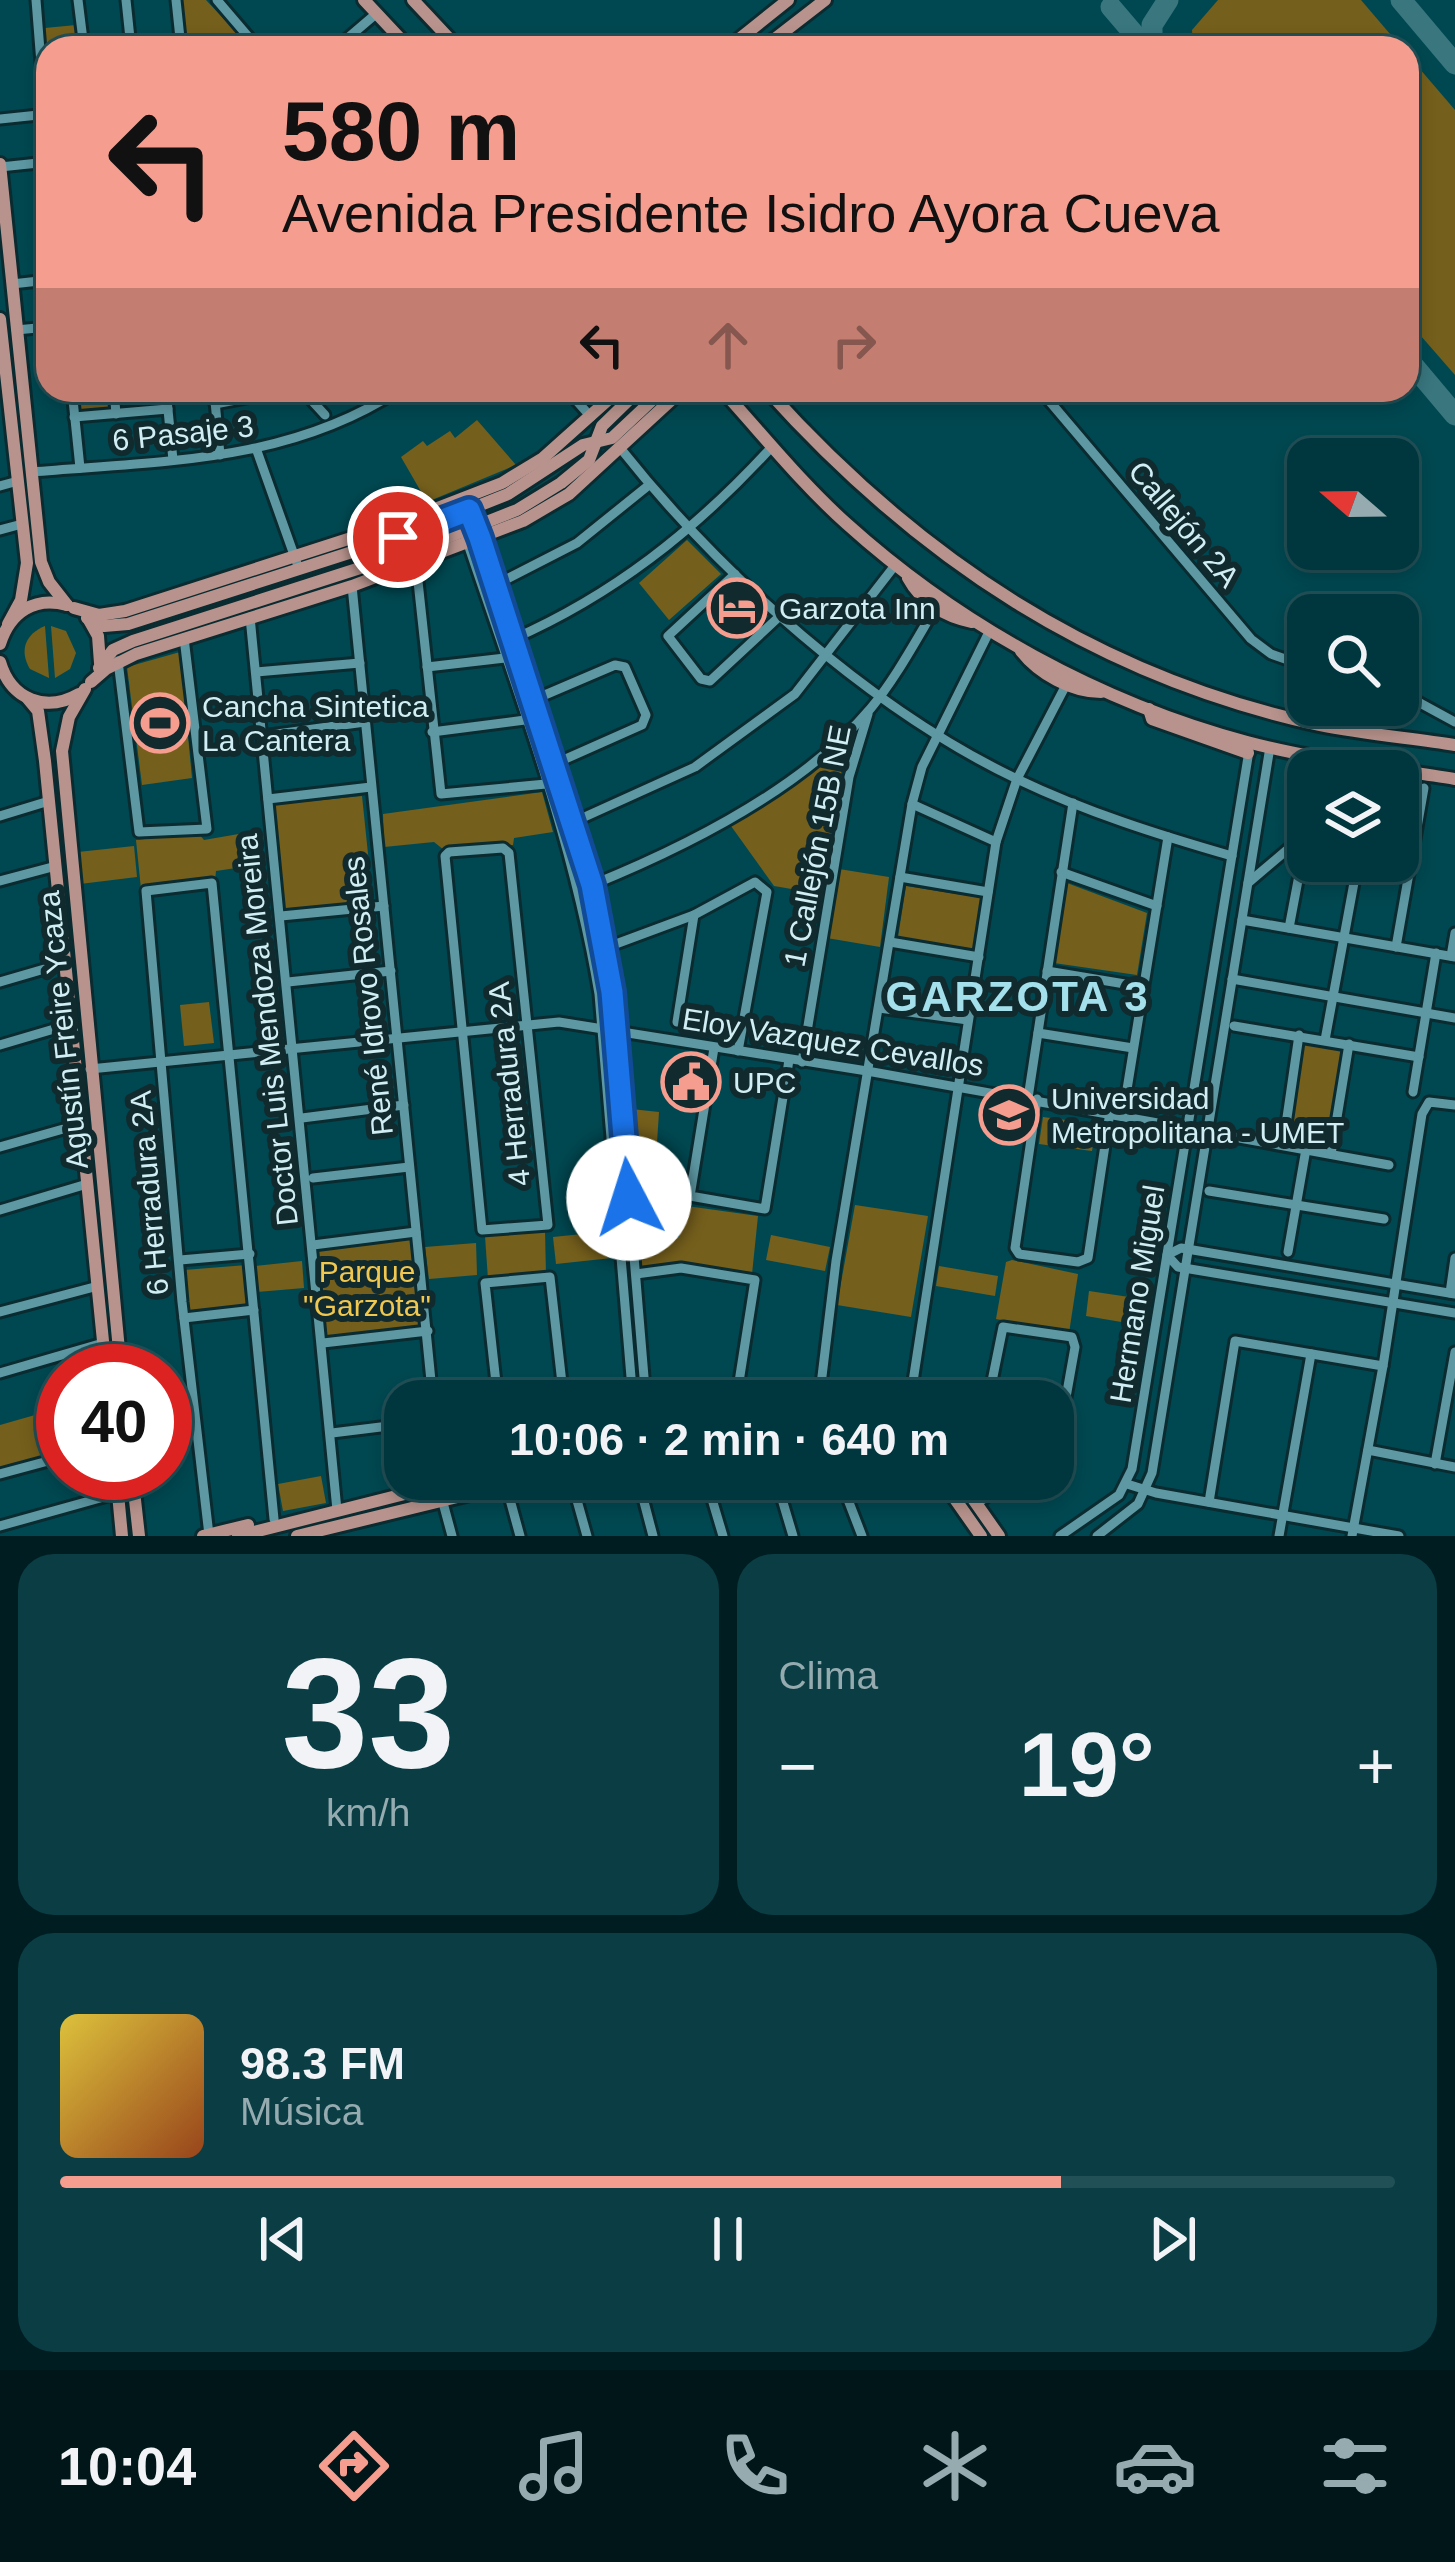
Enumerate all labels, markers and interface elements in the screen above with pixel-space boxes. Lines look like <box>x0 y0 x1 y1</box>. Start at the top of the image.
icon: left <box>84 84 240 240</box>
text: 580 m <box>282 84 520 178</box>
text: Avenida Presidente Isidro Ayora Cueva <box>282 183 1220 243</box>
icon: left <box>569 312 635 378</box>
icon: ahead <box>695 312 761 378</box>
icon: right <box>821 312 887 378</box>
street label: 6 Pasaje 3 <box>111 409 255 457</box>
north arrow <box>1287 438 1419 570</box>
map controls <box>1287 438 1419 882</box>
street label: Callejón 2A <box>1122 455 1246 593</box>
pin <box>347 486 449 588</box>
icon: arrive <box>365 504 431 570</box>
hotel icon: Garzota Inn <box>706 577 768 639</box>
place label: Garzota Inn <box>779 592 936 625</box>
button: search <box>1287 594 1419 726</box>
place label: Cancha Sintetica La Cantera <box>202 690 429 757</box>
sports icon: Cancha Sintetica La Cantera <box>129 692 191 754</box>
street label: 1 Callejón 15B NE <box>777 723 857 969</box>
button: layers <box>1287 750 1419 882</box>
street label: Doctor Luis Mendoza Moreira <box>230 832 304 1227</box>
street label: René Idrovo Rosales <box>337 855 399 1137</box>
street label: Agustín Freire Ycaza <box>32 889 94 1171</box>
district label: GARZOTA 3 <box>886 973 1151 1020</box>
street label: 4 Herradura 2A <box>482 980 536 1188</box>
street label: Eloy Vazquez Cevallos <box>680 1002 986 1082</box>
public building icon: UPC <box>660 1051 722 1113</box>
place label: UPC <box>733 1066 796 1099</box>
place label: Universidad Metropolitana - UMET <box>1051 1082 1344 1149</box>
school or university icon: Universidad Metropolitana - UMET <box>978 1084 1040 1146</box>
street label: 6 Herradura 2A <box>124 1089 174 1297</box>
position arrow <box>566 1135 692 1261</box>
street label: Hermano Miguel <box>1103 1183 1171 1405</box>
park label: Parque "Garzota" <box>303 1255 431 1322</box>
speed limit sign: 40 <box>36 1344 192 1500</box>
text: 10:06 · 2 min · 640 m <box>509 1414 949 1465</box>
text: 33 <box>281 1626 455 1800</box>
text: Clima <box>779 1654 878 1697</box>
text: 19° <box>1019 1715 1155 1815</box>
text: − <box>779 1729 817 1803</box>
text: + <box>1356 1729 1395 1803</box>
text: km/h <box>326 1791 411 1834</box>
text: 98.3 FM <box>240 2038 405 2089</box>
text: Música <box>240 2090 364 2133</box>
icon: previous <box>250 2206 316 2272</box>
icon: pause <box>695 2206 761 2272</box>
icon: next <box>1140 2206 1206 2272</box>
icon: directions <box>312 2424 396 2508</box>
icon: music <box>512 2424 596 2508</box>
icon: phone <box>713 2424 797 2508</box>
icon: climate <box>913 2424 997 2508</box>
icon: car <box>1113 2424 1197 2508</box>
icon: filters <box>1313 2424 1397 2508</box>
text: 10:04 <box>58 2436 196 2496</box>

